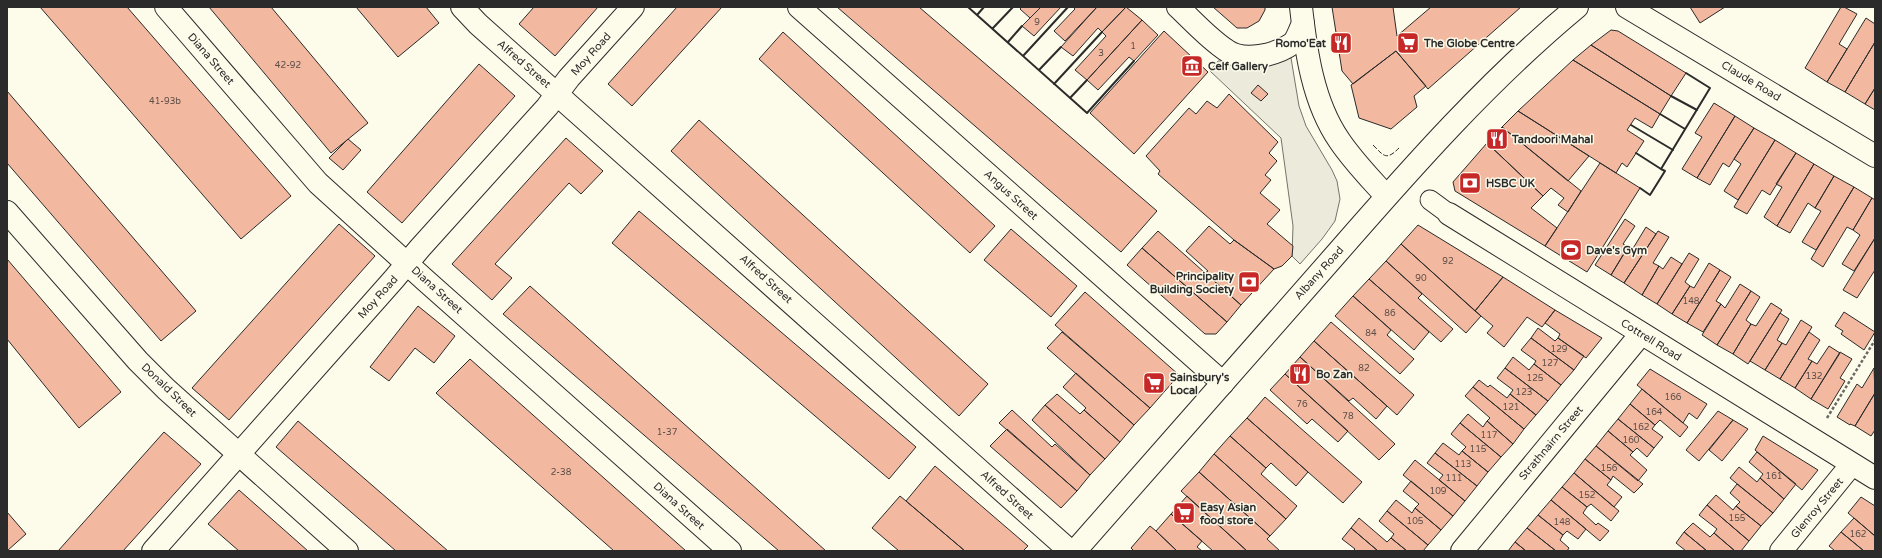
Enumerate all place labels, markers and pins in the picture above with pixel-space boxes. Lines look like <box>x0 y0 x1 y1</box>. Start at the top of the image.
restaurant icon: Romo'Eat <box>1328 30 1354 56</box>
supermarket icon: The Globe Centre <box>1395 30 1421 56</box>
place label: Romo'Eat <box>1275 37 1327 50</box>
place label: The Globe Centre <box>1423 37 1516 50</box>
museum icon: Celf Gallery <box>1179 53 1205 79</box>
place label: Celf Gallery <box>1208 60 1268 74</box>
restaurant icon: Tandoori Mahal <box>1484 126 1510 152</box>
place label: Tandoori Mahal <box>1511 133 1594 146</box>
bank icon: HSBC UK <box>1457 170 1483 196</box>
place label: HSBC UK <box>1486 177 1536 190</box>
sports icon: Dave's Gym <box>1558 237 1584 263</box>
place label: Dave's Gym <box>1586 244 1647 258</box>
bank icon: Principality Building Society <box>1236 269 1262 295</box>
place label: Principality Building Society <box>1150 270 1234 297</box>
restaurant icon: Bo Zan <box>1287 361 1313 387</box>
place label: Bo Zan <box>1316 368 1353 381</box>
supermarket icon: Sainsbury's Local <box>1141 370 1167 396</box>
place label: Sainsbury's Local <box>1170 371 1230 397</box>
supermarket icon: Easy Asian food store <box>1171 500 1197 526</box>
place label: Easy Asian food store <box>1199 501 1257 527</box>

